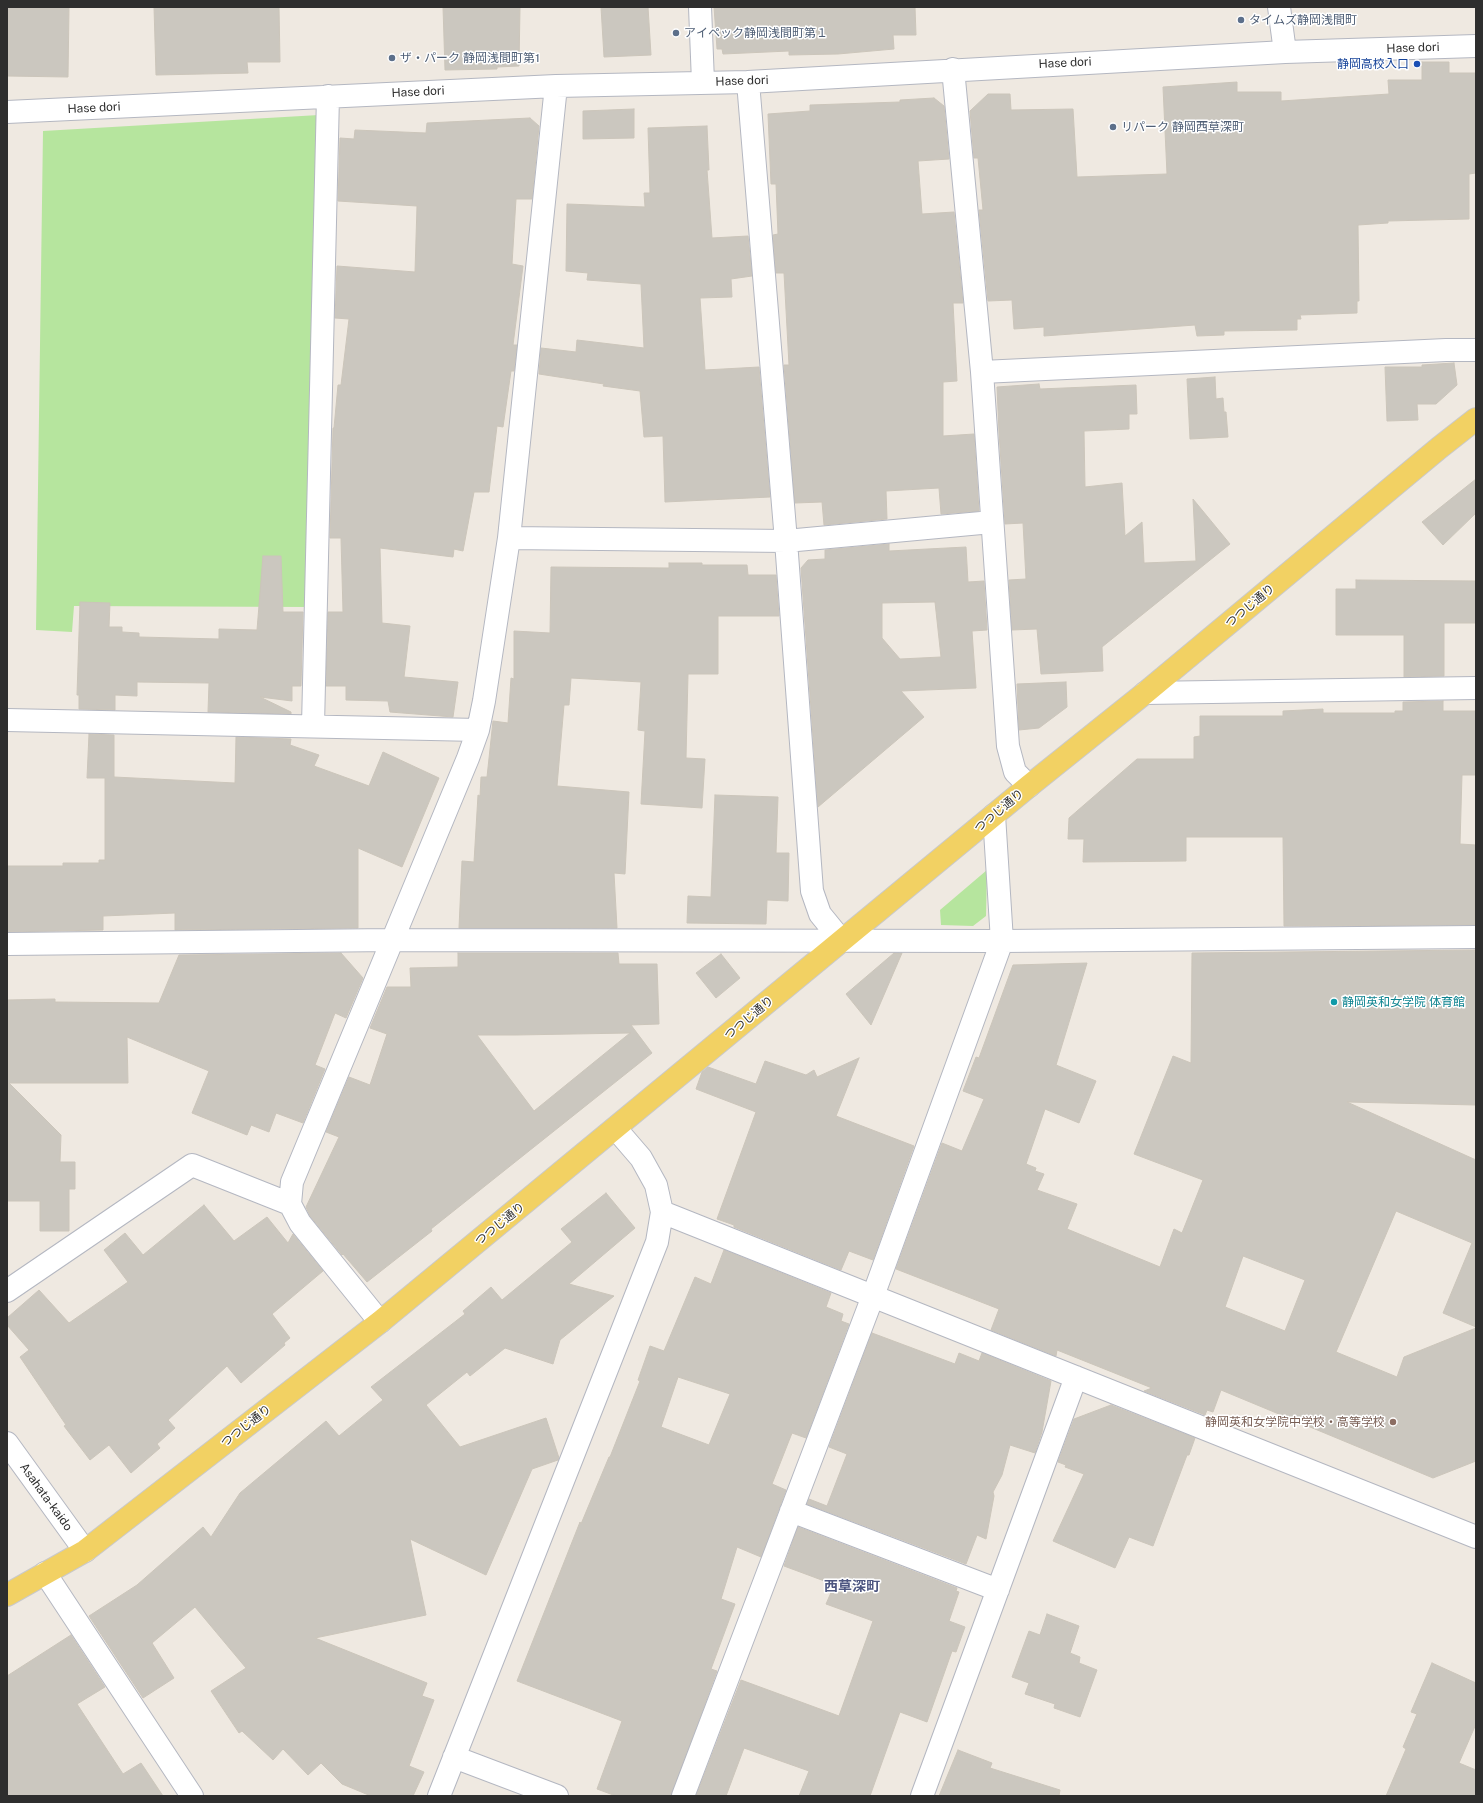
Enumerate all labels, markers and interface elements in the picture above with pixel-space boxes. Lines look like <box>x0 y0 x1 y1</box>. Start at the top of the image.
place label: タイムズ静岡浅間町 <box>1249 13 1357 27</box>
marker: タイムズ静岡浅間町 <box>1236 15 1246 25</box>
place label: アイペック静岡浅間町第１ <box>684 26 828 40</box>
marker: アイペック静岡浅間町第１ <box>671 28 681 38</box>
street label: Hase dori <box>1386 40 1440 56</box>
place label: ザ・パーク 静岡浅間町第1 <box>400 51 540 65</box>
marker: ザ・パーク 静岡浅間町第1 <box>387 53 397 63</box>
street label: Hase dori <box>1038 54 1092 72</box>
place label: 静岡高校入口 <box>1337 57 1409 71</box>
marker: 静岡高校入口 <box>1412 59 1422 69</box>
street label: Hase dori <box>715 73 769 89</box>
street label: Hase dori <box>391 83 445 101</box>
street label: Hase dori <box>67 99 121 117</box>
place label: リパーク 静岡西草深町 <box>1121 120 1244 134</box>
marker: リパーク 静岡西草深町 <box>1108 122 1118 132</box>
street label: つつじ通り <box>1222 581 1278 631</box>
street label: つつじ通り <box>971 786 1027 836</box>
street label: つつじ通り <box>721 993 777 1043</box>
place label: 静岡英和女学院 体育館 <box>1342 995 1465 1009</box>
marker: 静岡英和女学院 体育館 <box>1329 997 1339 1007</box>
street label: つつじ通り <box>472 1200 528 1248</box>
street label: つつじ通り <box>218 1402 274 1450</box>
place label: 静岡英和女学院中学校・高等学校 <box>1205 1415 1385 1429</box>
marker: 静岡英和女学院中学校・高等学校 <box>1388 1417 1398 1427</box>
street label: Asahata-kaido <box>17 1460 75 1534</box>
district label: 西草深町 <box>824 1579 880 1595</box>

